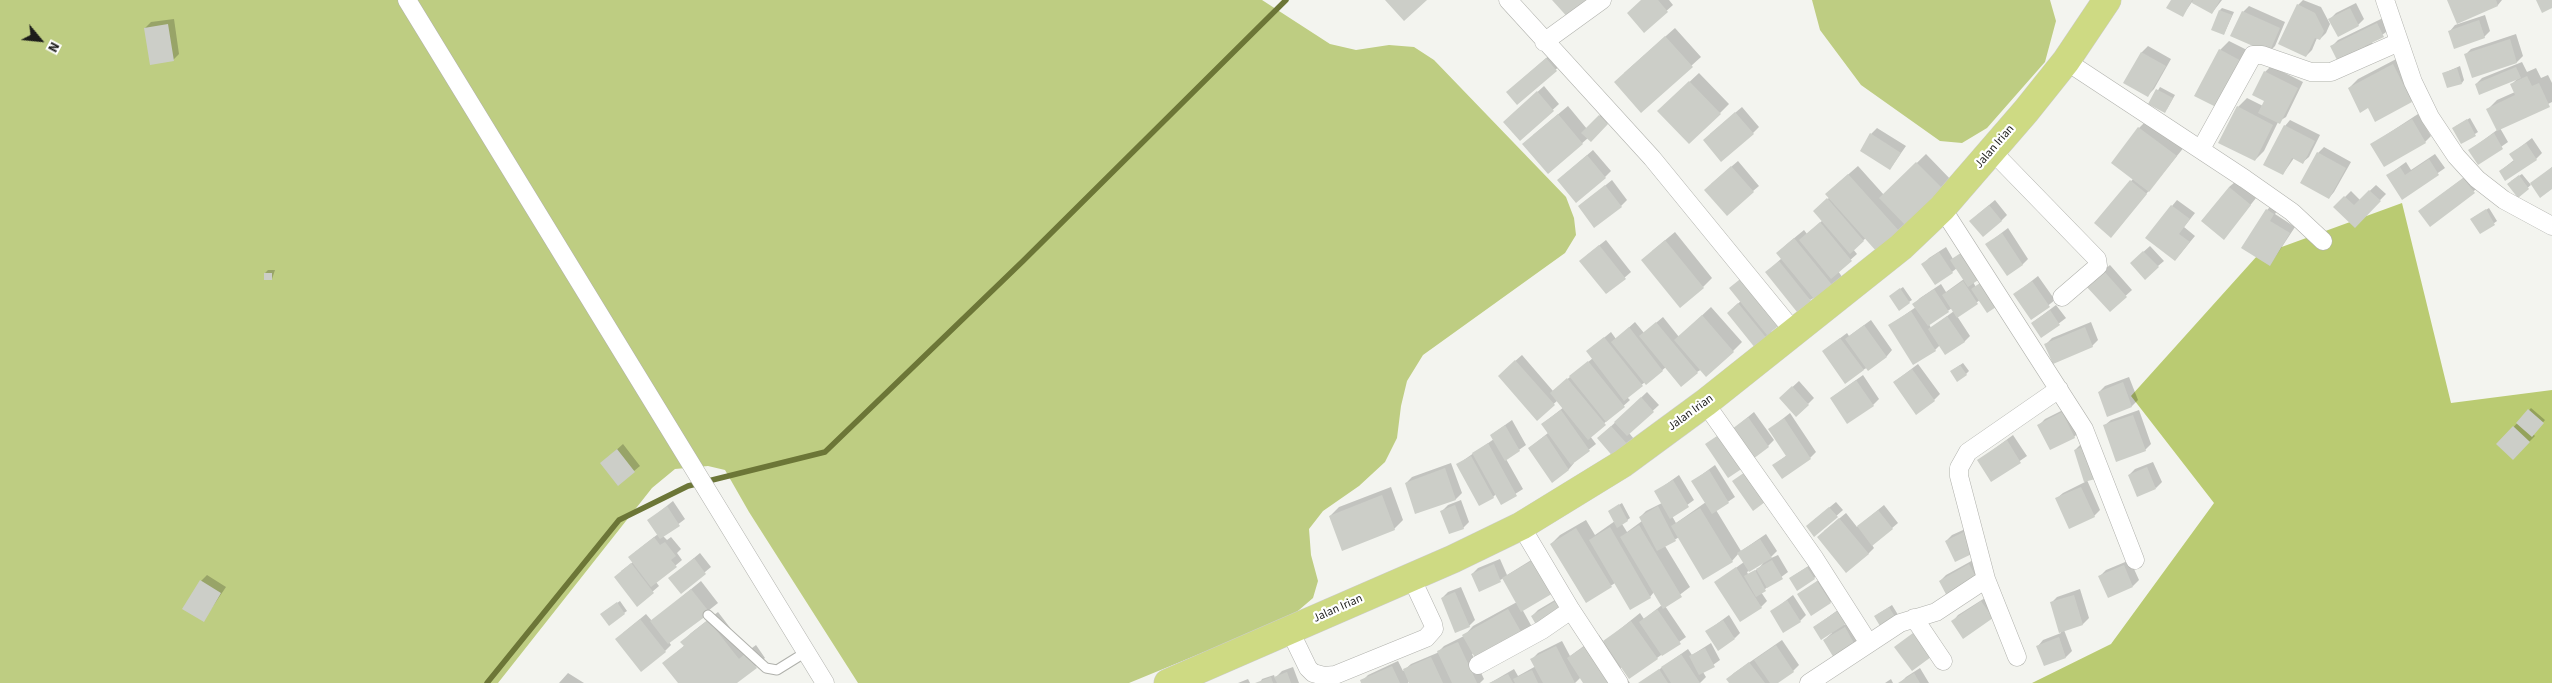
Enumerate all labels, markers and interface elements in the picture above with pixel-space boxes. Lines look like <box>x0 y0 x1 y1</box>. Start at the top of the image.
north arrow <box>15 15 65 65</box>
text: N <box>42 38 64 56</box>
street label: Jalan Irian <box>1972 122 2018 172</box>
street label: Jalan Irian <box>1665 392 1717 434</box>
street label: Jalan Irian <box>1311 592 1365 626</box>

